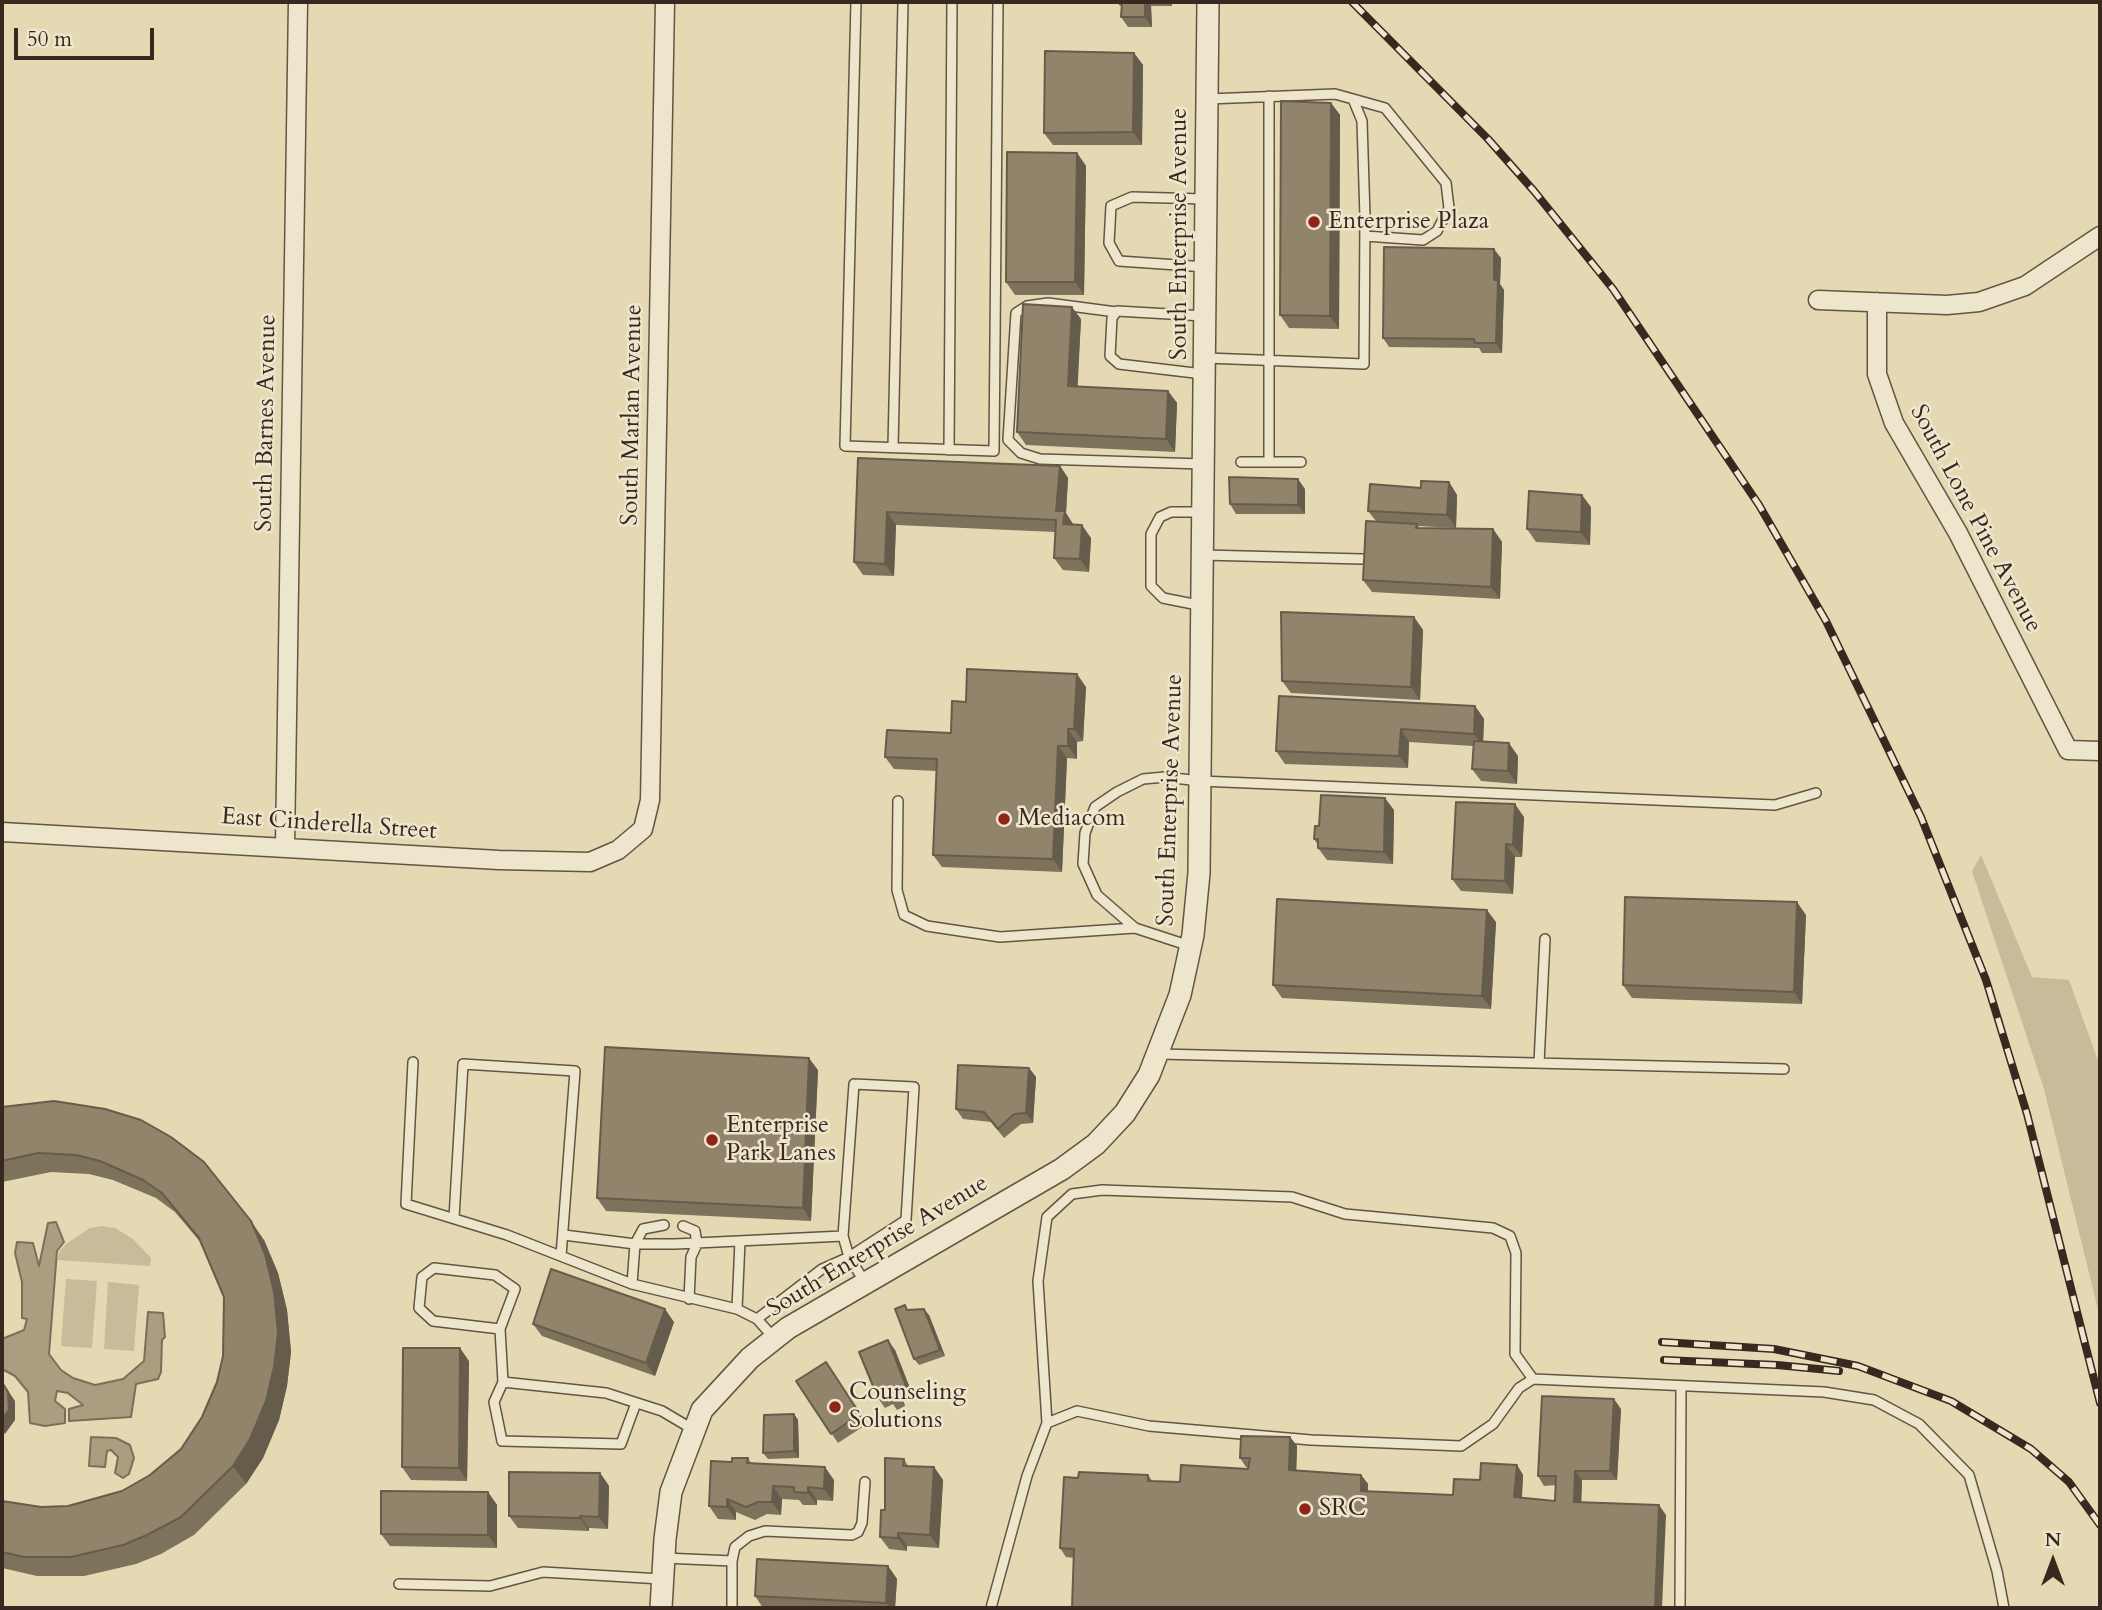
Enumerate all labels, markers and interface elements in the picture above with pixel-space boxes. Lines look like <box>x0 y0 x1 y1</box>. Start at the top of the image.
scale bar <box>18 14 158 58</box>
text: 50 m <box>27 25 72 54</box>
street label: South Enterprise Avenue <box>1166 108 1194 360</box>
place label: Enterprise Plaza <box>1328 208 1489 236</box>
marker: Enterprise Plaza <box>1306 214 1322 230</box>
street label: South Marlan Avenue <box>617 304 649 526</box>
street label: South Barnes Avenue <box>251 314 283 532</box>
street label: South Lone Pine Avenue <box>1903 400 2047 638</box>
street label: South Enterprise Avenue <box>1152 673 1190 927</box>
street label: East Cinderella Street <box>220 803 438 847</box>
place label: Mediacom <box>1018 805 1126 833</box>
marker: Mediacom <box>996 811 1012 827</box>
place label: Enterprise Park Lanes <box>726 1112 836 1168</box>
marker: Enterprise Park Lanes <box>704 1132 720 1148</box>
street label: South Enterprise Avenue <box>762 1170 994 1324</box>
place label: Counseling Solutions <box>849 1379 966 1435</box>
marker: Counseling Solutions <box>827 1399 843 1415</box>
place label: SRC <box>1319 1495 1366 1523</box>
marker: SRC <box>1297 1501 1313 1517</box>
north arrow <box>2018 1526 2088 1596</box>
text: N <box>2045 1527 2061 1553</box>

